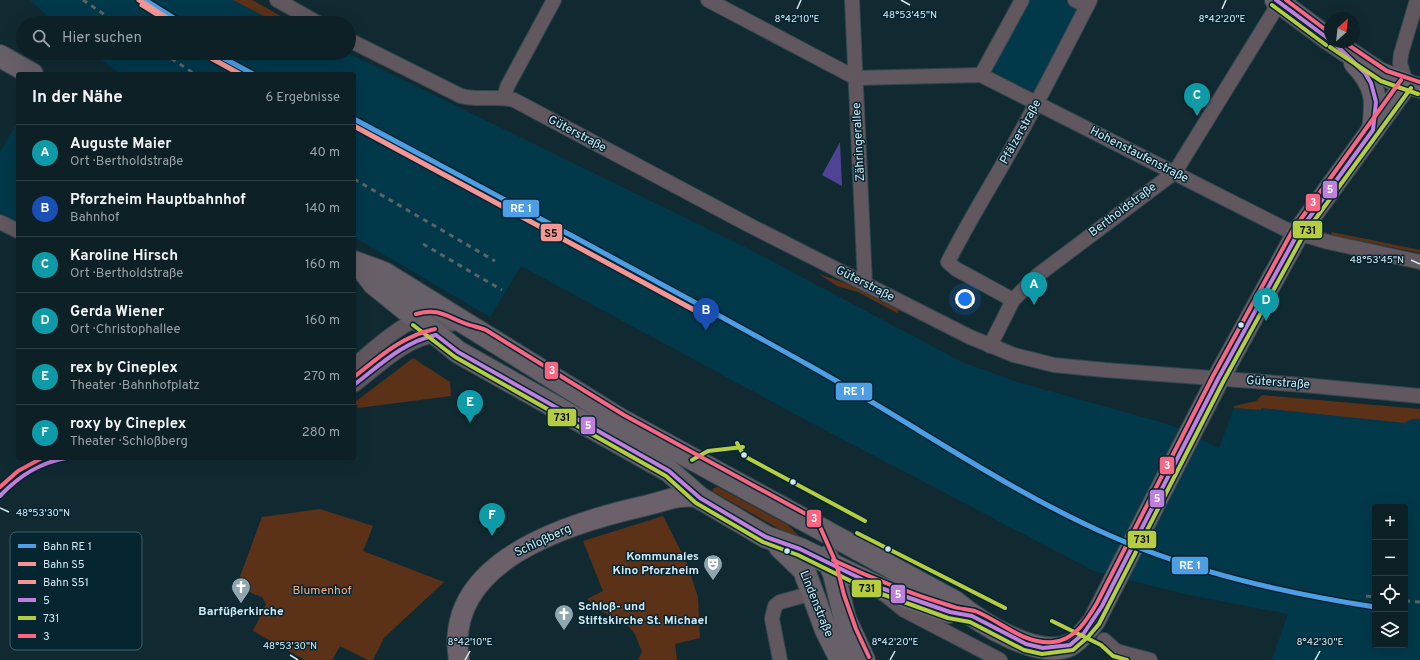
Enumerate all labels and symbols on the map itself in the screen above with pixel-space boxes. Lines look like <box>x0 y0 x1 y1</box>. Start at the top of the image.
text: 48°53'45"N <box>883 9 937 22</box>
north arrow <box>1324 12 1360 48</box>
text: 8°42'10"E <box>775 13 819 26</box>
text: 8°42'20"E <box>1198 13 1246 26</box>
pin: C <box>1184 83 1210 116</box>
street label: Pfälzerstraße <box>997 97 1045 167</box>
street label: Zähringerallee <box>849 102 869 182</box>
street label: Güterstraße <box>545 112 609 156</box>
street label: Hohenstaufenstraße <box>1087 123 1191 187</box>
street label: Bertholdstraße <box>1086 179 1160 241</box>
line badge: 5 <box>1322 180 1338 199</box>
text: 5 <box>1327 183 1334 197</box>
line badge: 3 <box>1305 193 1321 212</box>
text: 3 <box>1310 196 1316 210</box>
line badge: RE 1 <box>502 199 540 218</box>
text: RE 1 <box>510 202 532 216</box>
line badge: 731 <box>1292 220 1323 239</box>
line badge: S5 <box>540 223 563 242</box>
text: 731 <box>1300 224 1316 238</box>
text: S5 <box>544 227 558 241</box>
text: 48°53'45"N <box>1350 254 1404 267</box>
street label: Güterstraße <box>833 262 897 306</box>
pin: A <box>1021 272 1047 305</box>
pin: D <box>1253 288 1279 321</box>
your location <box>955 289 975 309</box>
pin: B <box>693 298 719 331</box>
unlabelled marker <box>1236 320 1246 330</box>
line badge: 3 <box>544 361 559 380</box>
text: 3 <box>549 364 555 378</box>
street label: Güterstraße <box>1246 373 1310 393</box>
line badge: RE 1 <box>835 382 873 401</box>
text: RE 1 <box>843 385 865 399</box>
pin: E <box>457 390 483 423</box>
line badge: 731 <box>547 408 577 427</box>
text: 731 <box>554 411 570 425</box>
line badge: 5 <box>580 416 596 435</box>
text: 5 <box>585 419 592 433</box>
unlabelled marker <box>739 450 749 460</box>
line badge: 3 <box>1159 456 1175 475</box>
text: 3 <box>1164 459 1170 473</box>
unlabelled marker <box>788 477 798 487</box>
line badge: 5 <box>1149 489 1165 508</box>
text: 5 <box>1154 492 1161 506</box>
pin: F <box>479 503 505 536</box>
text: 48°53'30"N <box>16 507 70 520</box>
line badge: 3 <box>806 509 822 528</box>
text: 3 <box>811 512 817 526</box>
street label: Schloßberg <box>512 521 574 561</box>
line badge: 731 <box>1127 530 1157 549</box>
legend <box>10 532 142 650</box>
text: 731 <box>1134 533 1150 547</box>
text: Bahn RE 1 <box>43 540 92 554</box>
unlabelled marker <box>883 544 893 554</box>
unlabelled marker <box>782 546 792 556</box>
place label: Kommunales Kino Pforzheim <box>612 549 699 579</box>
theatre icon: Kommunales Kino Pforzheim <box>702 553 724 581</box>
line badge: RE 1 <box>1171 556 1209 575</box>
text: Bahn S5 <box>43 558 85 572</box>
text: RE 1 <box>1179 559 1201 573</box>
street label: Lindenstraße <box>795 568 837 640</box>
text: Bahn S51 <box>43 576 89 590</box>
church icon: Barfüßerkirche <box>230 576 252 604</box>
line badge: 731 <box>851 579 882 598</box>
text: 731 <box>859 582 875 596</box>
park label: Blumenhof <box>292 583 352 599</box>
line badge: 5 <box>890 584 906 604</box>
text: 5 <box>895 588 902 602</box>
text: 5 <box>43 594 50 608</box>
place label: Schloß- und Stiftskirche St. Michael <box>578 599 708 629</box>
church icon: Schloß- und Stiftskirche St. Michael <box>553 603 575 631</box>
place label: Barfüßerkirche <box>198 604 284 620</box>
text: 731 <box>43 612 59 626</box>
text: 3 <box>43 630 50 644</box>
text: 8°42'10"E <box>448 636 492 649</box>
text: 8°42'20"E <box>871 636 919 649</box>
text: 8°42'30"E <box>1296 636 1344 649</box>
text: 48°53'30"N <box>263 640 317 653</box>

